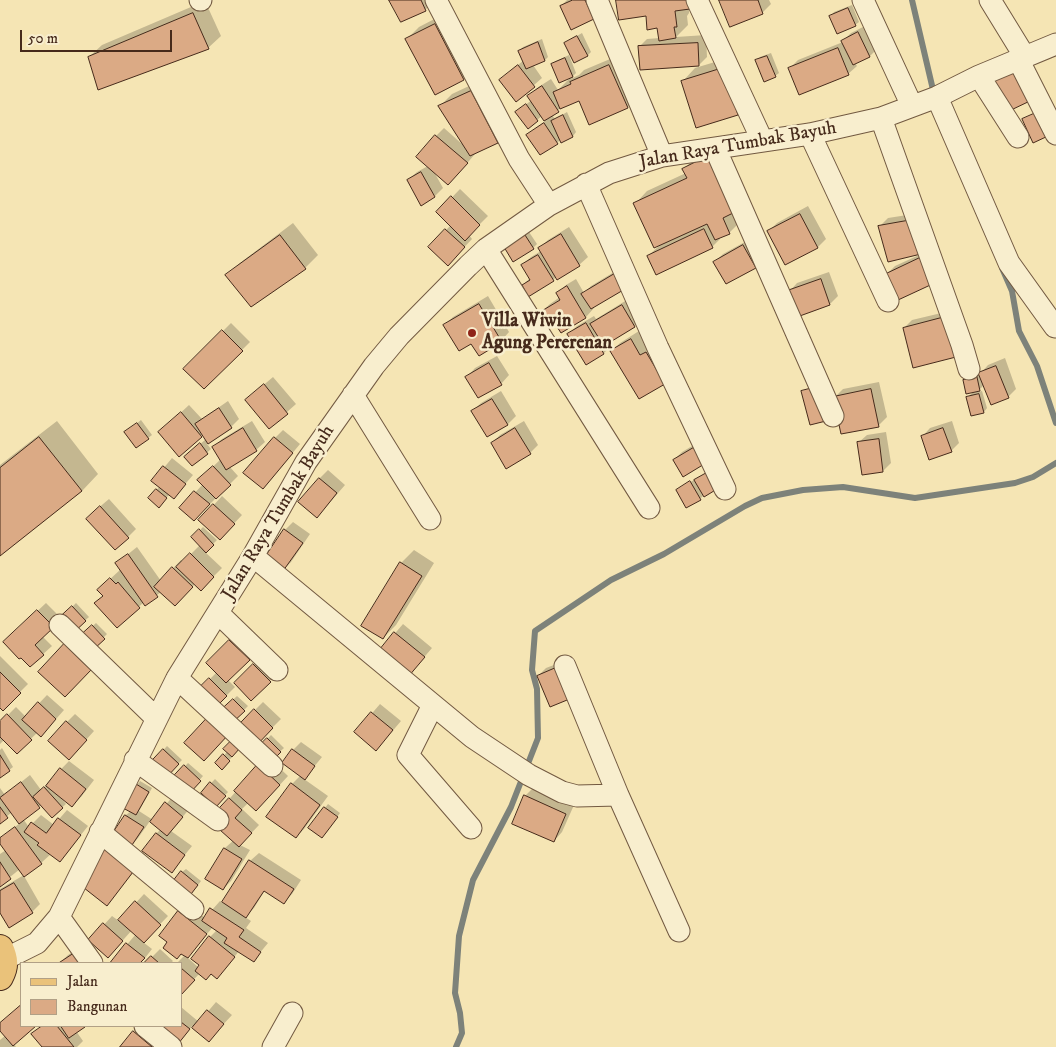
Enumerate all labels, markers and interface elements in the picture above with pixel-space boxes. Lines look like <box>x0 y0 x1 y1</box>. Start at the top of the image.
scale bar <box>22 20 175 52</box>
text: 50 m <box>28 29 58 48</box>
street label: Jalan Raya Tumbak Bayuh <box>638 117 838 175</box>
place label: Villa Wiwin Agung Pererenan <box>482 311 612 355</box>
marker: Villa Wiwin Agung Pererenan <box>466 327 478 339</box>
street label: Jalan Raya Tumbak Bayuh <box>218 422 340 604</box>
legend <box>20 962 182 1027</box>
text: Jalan <box>67 972 98 991</box>
text: Bangunan <box>67 997 127 1016</box>

